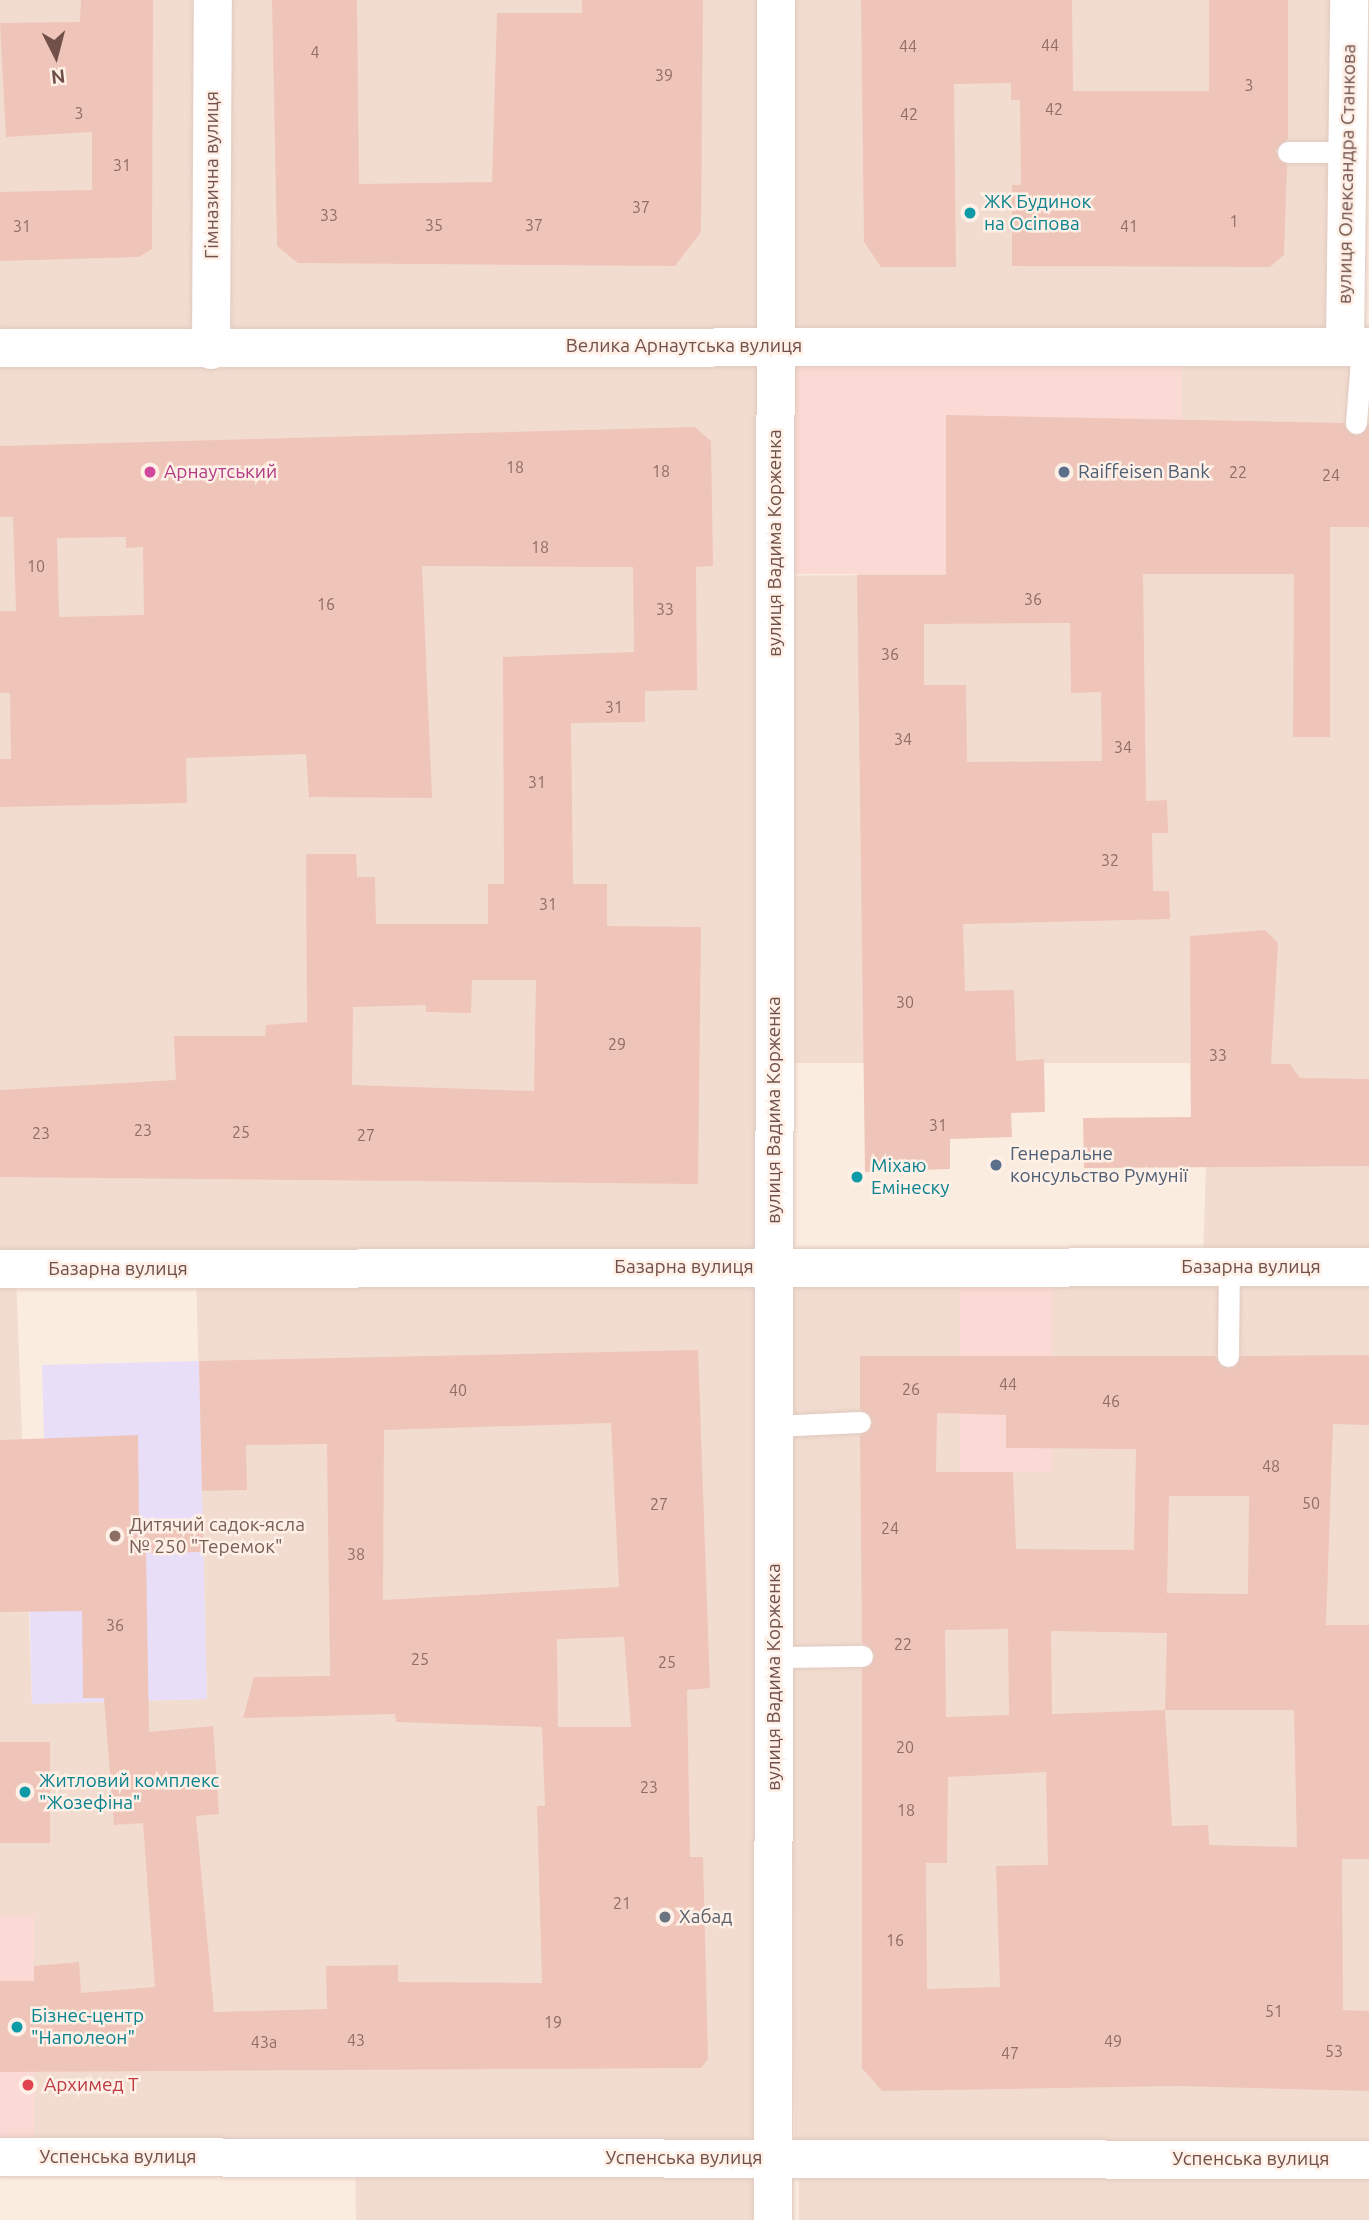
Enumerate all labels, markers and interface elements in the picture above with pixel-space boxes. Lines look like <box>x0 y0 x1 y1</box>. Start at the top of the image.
north arrow <box>21 21 91 91</box>
house number: 44 <box>1041 35 1059 55</box>
house number: 44 <box>899 36 917 56</box>
house number: 4 <box>310 42 320 62</box>
street label: вулиця Олександра Станкова <box>1333 44 1361 304</box>
text: N <box>50 65 66 89</box>
house number: 39 <box>655 65 673 85</box>
house number: 3 <box>1244 75 1254 95</box>
street label: Гімназична вулиця <box>201 91 223 259</box>
house number: 42 <box>1045 99 1063 119</box>
house number: 3 <box>74 103 84 123</box>
house number: 42 <box>900 104 918 124</box>
house number: 31 <box>113 155 131 175</box>
place label: ЖК Будинок на Осіпова <box>984 191 1091 235</box>
house number: 37 <box>632 197 650 217</box>
house number: 33 <box>320 205 338 225</box>
marker: ЖК Будинок на Осіпова <box>962 205 978 221</box>
house number: 1 <box>1229 211 1239 231</box>
house number: 35 <box>425 215 443 235</box>
house number: 37 <box>525 215 543 235</box>
house number: 31 <box>13 216 31 236</box>
house number: 41 <box>1120 216 1138 236</box>
street label: Велика Арнаутська вулиця <box>566 335 802 357</box>
street label: вулиця Вадима Корженка <box>764 429 786 657</box>
house number: 18 <box>506 457 524 477</box>
place label: Арнаутський <box>164 461 277 483</box>
house number: 18 <box>652 461 670 481</box>
place label: Raiffeisen Bank <box>1078 461 1210 483</box>
house number: 22 <box>1229 462 1247 482</box>
marker: Арнаутський <box>142 464 158 480</box>
marker: Raiffeisen Bank <box>1056 464 1072 480</box>
house number: 24 <box>1322 465 1340 485</box>
house number: 18 <box>531 537 549 557</box>
house number: 10 <box>27 556 45 576</box>
house number: 36 <box>1024 589 1042 609</box>
house number: 16 <box>317 594 335 614</box>
house number: 33 <box>656 599 674 619</box>
house number: 36 <box>881 644 899 664</box>
house number: 31 <box>605 697 623 717</box>
house number: 34 <box>894 729 912 749</box>
house number: 34 <box>1114 737 1132 757</box>
house number: 31 <box>528 772 546 792</box>
house number: 32 <box>1101 850 1119 870</box>
house number: 31 <box>539 894 557 914</box>
house number: 30 <box>896 992 914 1012</box>
street label: вулиця Вадима Корженка <box>763 996 785 1224</box>
house number: 29 <box>608 1034 626 1054</box>
house number: 33 <box>1209 1045 1227 1065</box>
house number: 31 <box>929 1115 947 1135</box>
house number: 23 <box>134 1120 152 1140</box>
house number: 25 <box>232 1122 250 1142</box>
house number: 23 <box>32 1123 50 1143</box>
house number: 27 <box>357 1125 375 1145</box>
place label: Генеральне консульство Румунії <box>1010 1143 1188 1187</box>
place label: Міхаю Емінеску <box>871 1155 950 1199</box>
marker: Генеральне консульство Румунії <box>988 1157 1004 1173</box>
marker: Міхаю Емінеску <box>849 1169 865 1185</box>
street label: Базарна вулиця <box>614 1256 754 1278</box>
street label: Базарна вулиця <box>1181 1256 1321 1278</box>
street label: Базарна вулиця <box>48 1258 188 1280</box>
house number: 44 <box>999 1374 1017 1394</box>
house number: 26 <box>902 1379 920 1399</box>
house number: 40 <box>449 1380 467 1400</box>
house number: 46 <box>1102 1391 1120 1411</box>
house number: 48 <box>1262 1456 1280 1476</box>
house number: 50 <box>1302 1493 1320 1513</box>
house number: 27 <box>650 1494 668 1514</box>
place label: Дитячий садок-ясла № 250 "Теремок" <box>129 1514 305 1558</box>
house number: 24 <box>881 1518 899 1538</box>
marker: Дитячий садок-ясла № 250 "Теремок" <box>107 1528 123 1544</box>
house number: 38 <box>347 1544 365 1564</box>
street label: вулиця Вадима Корженка <box>763 1563 785 1791</box>
house number: 36 <box>106 1615 124 1635</box>
house number: 22 <box>894 1634 912 1654</box>
house number: 25 <box>411 1649 429 1669</box>
house number: 25 <box>658 1652 676 1672</box>
house number: 20 <box>896 1737 914 1757</box>
place label: Житловий комплекс "Жозефіна" <box>39 1770 219 1814</box>
house number: 23 <box>640 1777 658 1797</box>
marker: Житловий комплекс "Жозефіна" <box>17 1784 33 1800</box>
house number: 18 <box>897 1800 915 1820</box>
house number: 21 <box>613 1893 631 1913</box>
place label: Хабад <box>679 1906 732 1928</box>
marker: Хабад <box>657 1909 673 1925</box>
house number: 16 <box>886 1930 904 1950</box>
house number: 51 <box>1265 2001 1283 2021</box>
place label: Бізнес-центр "Наполеон" <box>31 2005 144 2049</box>
house number: 19 <box>544 2012 562 2032</box>
marker: Бізнес-центр "Наполеон" <box>9 2019 25 2035</box>
house number: 43 <box>347 2030 365 2050</box>
house number: 49 <box>1104 2031 1122 2051</box>
house number: 43а <box>251 2032 277 2052</box>
house number: 53 <box>1325 2041 1343 2061</box>
house number: 47 <box>1001 2043 1019 2063</box>
place label: Архимед Т <box>44 2074 139 2096</box>
marker: Архимед Т <box>18 2075 38 2095</box>
street label: Успенська вулиця <box>40 2146 196 2168</box>
street label: Успенська вулиця <box>606 2147 762 2169</box>
street label: Успенська вулиця <box>1173 2148 1329 2170</box>

